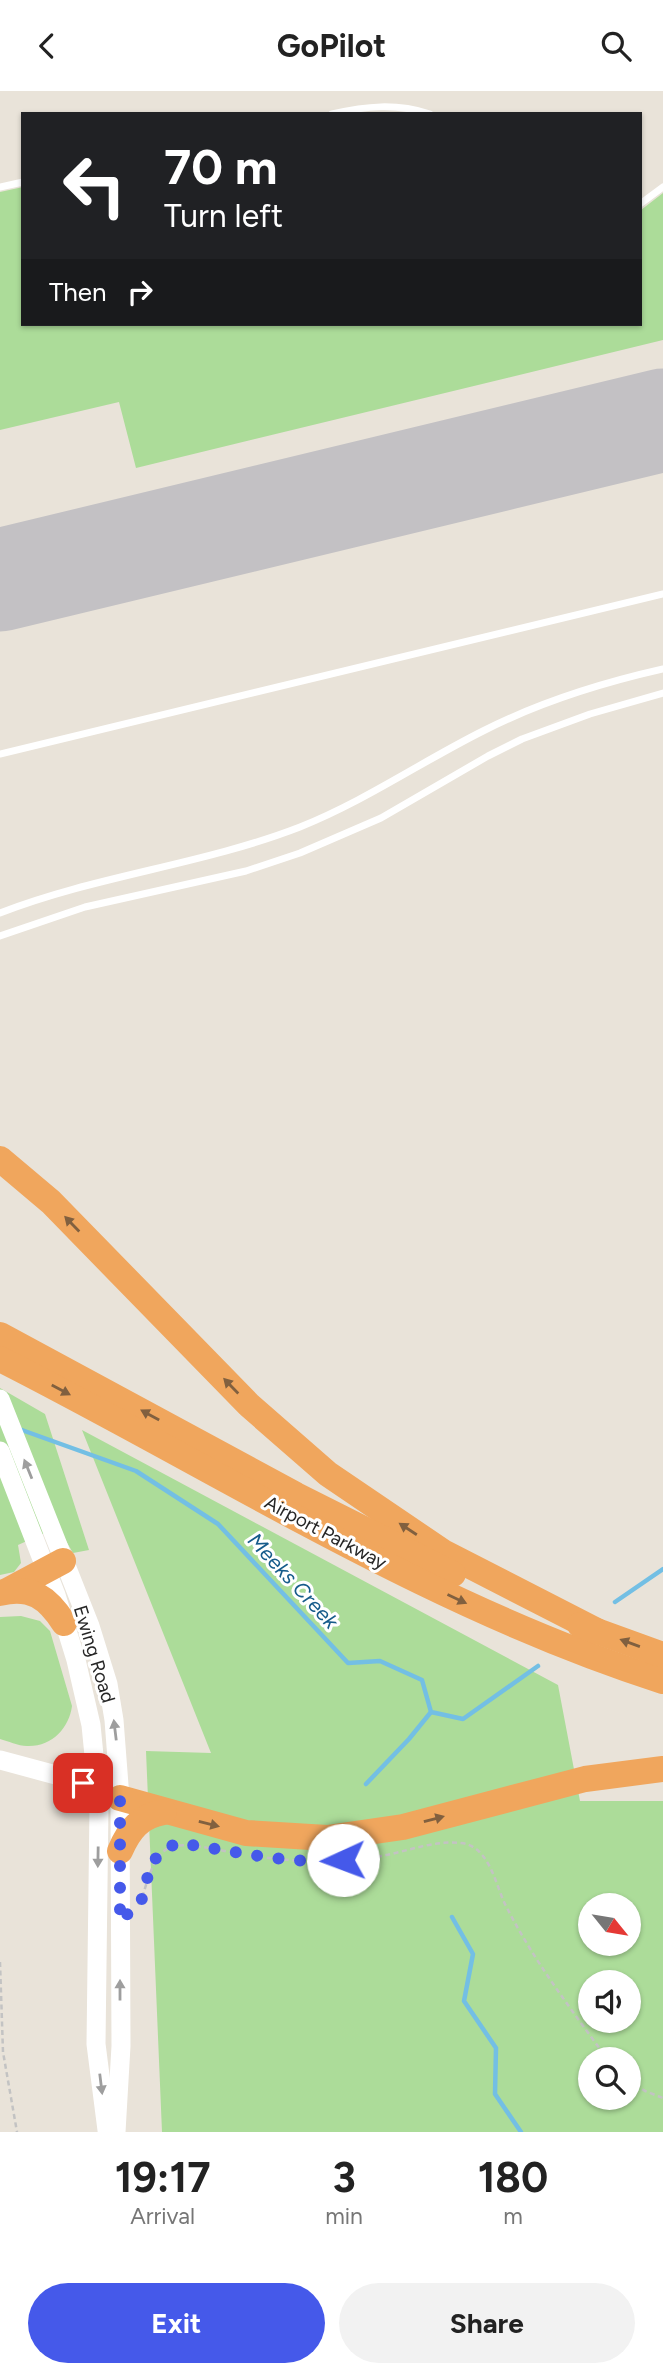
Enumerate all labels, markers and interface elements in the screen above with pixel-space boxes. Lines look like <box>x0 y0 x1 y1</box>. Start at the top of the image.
icon: back <box>28 27 66 65</box>
text: GoPilot <box>277 27 386 65</box>
icon: search <box>597 27 635 65</box>
text: 70 m <box>164 137 277 196</box>
icon: left <box>49 140 140 231</box>
text: Turn left <box>164 197 283 235</box>
icon: right <box>121 273 159 311</box>
text: Then <box>49 276 107 308</box>
one-way arrow <box>64 1216 81 1232</box>
one-way arrow <box>222 1378 239 1395</box>
one-way arrow <box>51 1384 70 1396</box>
one-way arrow <box>140 1409 160 1421</box>
one-way arrow <box>22 1458 33 1479</box>
street label: Airport Parkway <box>261 1491 391 1574</box>
one-way arrow <box>398 1523 417 1536</box>
water label: Meeks Creek <box>243 1528 344 1634</box>
one-way arrow <box>447 1593 467 1604</box>
street label: Ewing Road <box>69 1603 120 1706</box>
one-way arrow <box>619 1637 640 1648</box>
one-way arrow <box>110 1719 121 1741</box>
pin <box>53 1753 113 1813</box>
icon: arrive <box>64 1764 102 1802</box>
one-way arrow <box>423 1813 445 1824</box>
one-way arrow <box>199 1819 221 1830</box>
position arrow <box>306 1823 380 1897</box>
one-way arrow <box>92 1846 104 1868</box>
north arrow <box>578 1893 640 1957</box>
map controls <box>578 1893 641 2110</box>
button: sound <box>578 1970 641 2033</box>
one-way arrow <box>114 1979 126 2001</box>
button: search <box>578 2047 641 2110</box>
one-way arrow <box>96 2073 107 2095</box>
text: 19:17 <box>115 2152 211 2203</box>
text: 3 <box>332 2152 356 2203</box>
text: 180 <box>478 2152 548 2203</box>
text: Arrival <box>130 2202 195 2230</box>
text: min <box>325 2202 363 2230</box>
text: m <box>503 2202 523 2230</box>
button: Exit <box>28 2283 325 2363</box>
button: Share <box>339 2283 635 2363</box>

